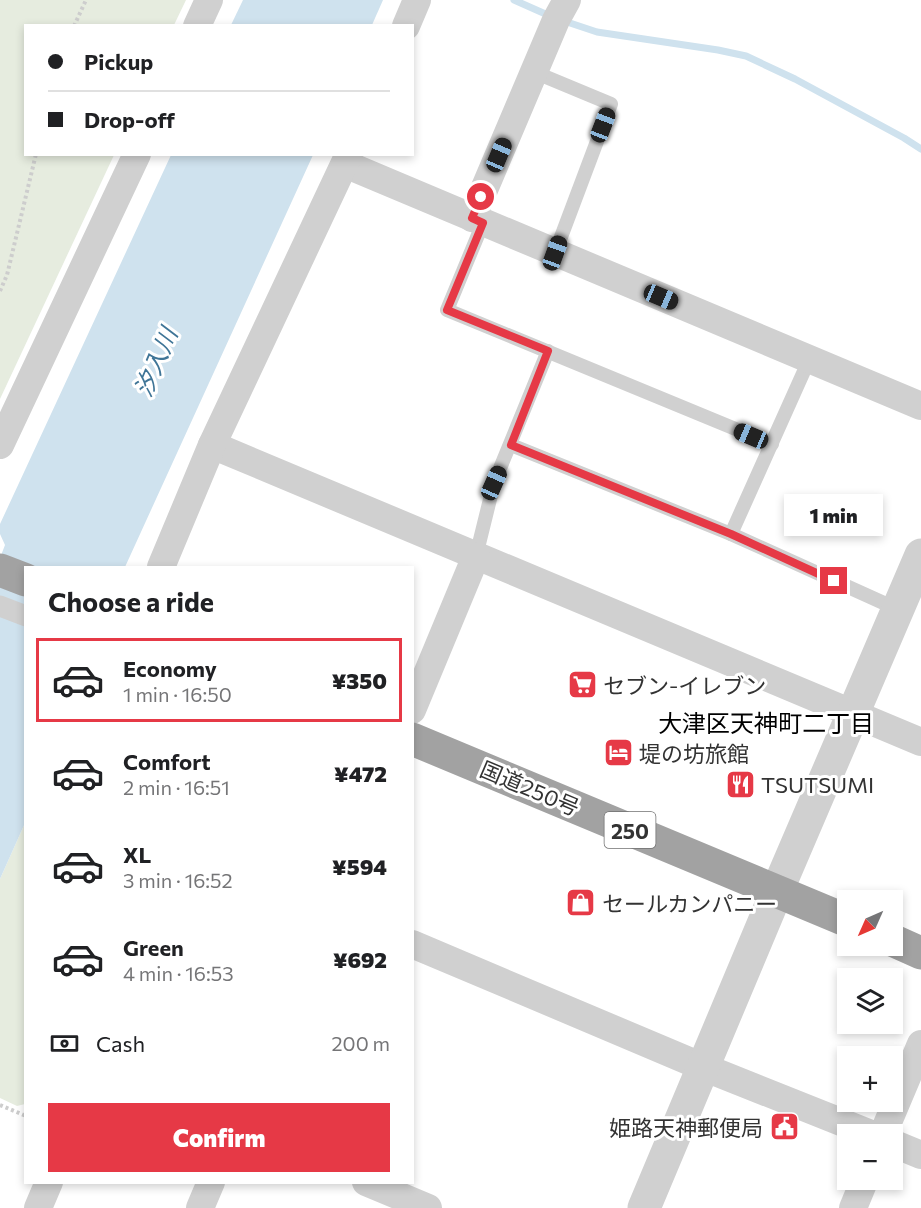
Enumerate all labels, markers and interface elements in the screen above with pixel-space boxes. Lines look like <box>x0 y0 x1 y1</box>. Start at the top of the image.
text: Pickup <box>84 48 153 75</box>
car <box>588 105 618 145</box>
text: Drop-off <box>84 106 175 133</box>
car <box>484 135 514 175</box>
route start <box>467 183 494 210</box>
car <box>540 233 570 273</box>
car <box>641 282 681 312</box>
water label: 汐入川 <box>128 320 184 401</box>
car <box>731 421 771 451</box>
car <box>478 463 510 503</box>
callout: 1 min <box>784 494 884 536</box>
text: 1 min <box>809 503 858 527</box>
route end <box>820 567 847 594</box>
text: Choose a ride <box>48 585 214 618</box>
icon: car <box>51 653 105 707</box>
text: Economy <box>123 655 217 682</box>
text: ¥350 <box>332 667 387 694</box>
supermarket icon: セブン-イレブン <box>566 669 598 701</box>
place label: セブン-イレブン <box>603 672 766 699</box>
text: 1 min · 16:50 <box>123 682 232 706</box>
district label: 大津区天神町二丁目 <box>658 708 874 737</box>
hotel icon: 堤の坊旅館 <box>602 737 634 769</box>
place label: 堤の坊旅館 <box>639 740 749 767</box>
icon: car <box>51 746 105 800</box>
text: Comfort <box>123 748 211 775</box>
street label: 国道250号 <box>476 755 584 821</box>
text: ¥472 <box>334 760 387 787</box>
restaurant icon: TSUTSUMI <box>724 768 756 800</box>
place label: TSUTSUMI <box>761 771 874 798</box>
text: 2 min · 16:51 <box>123 775 230 799</box>
road number: 250 <box>604 812 656 848</box>
icon: car <box>51 839 105 893</box>
text: XL <box>123 841 151 868</box>
text: ¥594 <box>332 853 387 880</box>
text: 3 min · 16:52 <box>123 868 233 892</box>
shop icon: セールカンパニー <box>565 887 597 919</box>
place label: セールカンパニー <box>602 890 777 917</box>
north arrow <box>837 890 903 956</box>
map controls <box>837 890 903 1190</box>
icon: car <box>51 932 105 986</box>
text: Green <box>123 934 184 961</box>
text: ¥692 <box>333 946 387 973</box>
text: 4 min · 16:53 <box>123 961 234 985</box>
button: layers <box>837 968 903 1034</box>
icon: cash <box>48 1027 81 1060</box>
text: Cash <box>96 1030 145 1057</box>
text: 200 m <box>332 1031 390 1055</box>
button: + <box>837 1046 903 1112</box>
button: Confirm <box>48 1103 390 1172</box>
public building icon: 姫路天神郵便局 <box>768 1111 800 1143</box>
place label: 姫路天神郵便局 <box>609 1114 763 1141</box>
button: − <box>837 1124 903 1190</box>

